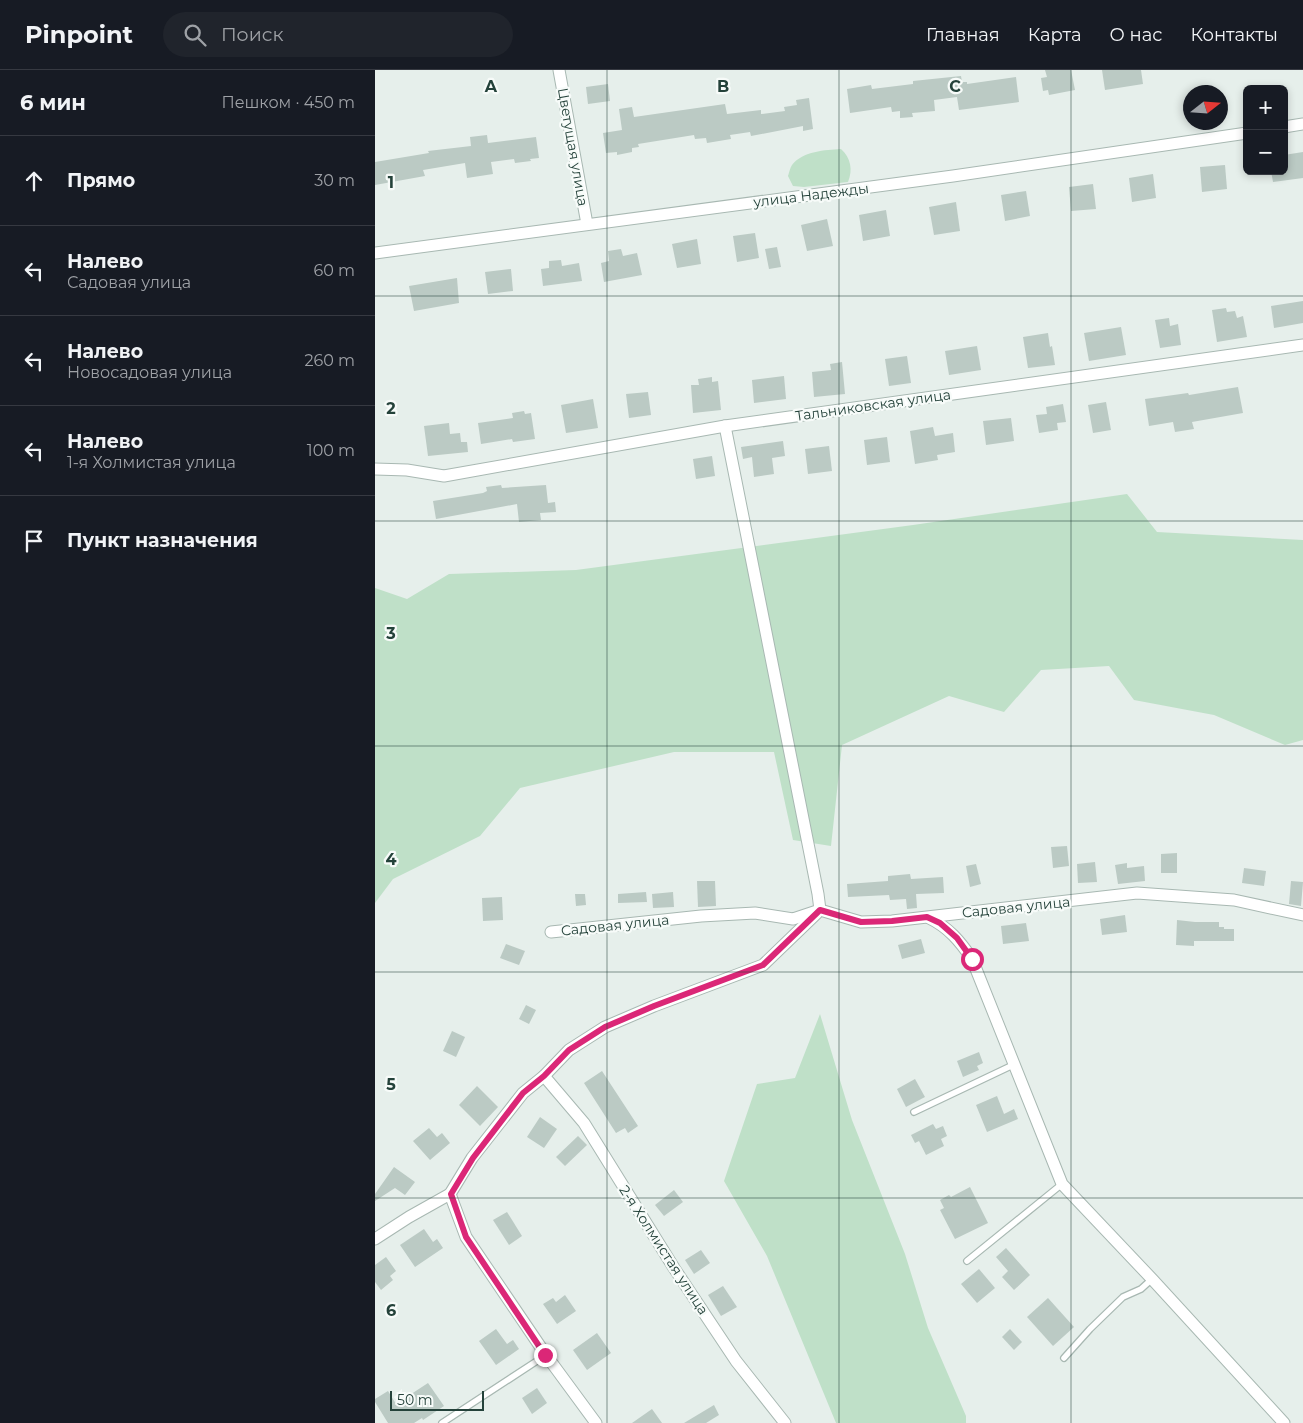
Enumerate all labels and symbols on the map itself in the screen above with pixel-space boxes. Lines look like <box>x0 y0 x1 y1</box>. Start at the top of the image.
text: A <box>484 77 498 96</box>
text: B <box>717 77 729 96</box>
text: C <box>949 77 961 96</box>
north arrow <box>1183 85 1228 130</box>
street label: Цветущая улица <box>554 86 592 208</box>
text: 1 <box>388 173 394 192</box>
street label: улица Надежды <box>751 179 870 211</box>
street label: Тальниковская улица <box>794 385 952 425</box>
text: 2 <box>386 399 396 418</box>
text: 3 <box>385 624 396 643</box>
text: 4 <box>385 850 397 869</box>
street label: Садовая улица <box>961 892 1071 922</box>
street label: Садовая улица <box>560 910 670 940</box>
route start <box>961 948 984 971</box>
text: 5 <box>386 1075 396 1094</box>
street label: 2-я Холмистая улица <box>615 1182 713 1318</box>
text: 6 <box>386 1301 396 1320</box>
route end <box>534 1344 557 1367</box>
scale bar <box>390 1388 484 1411</box>

